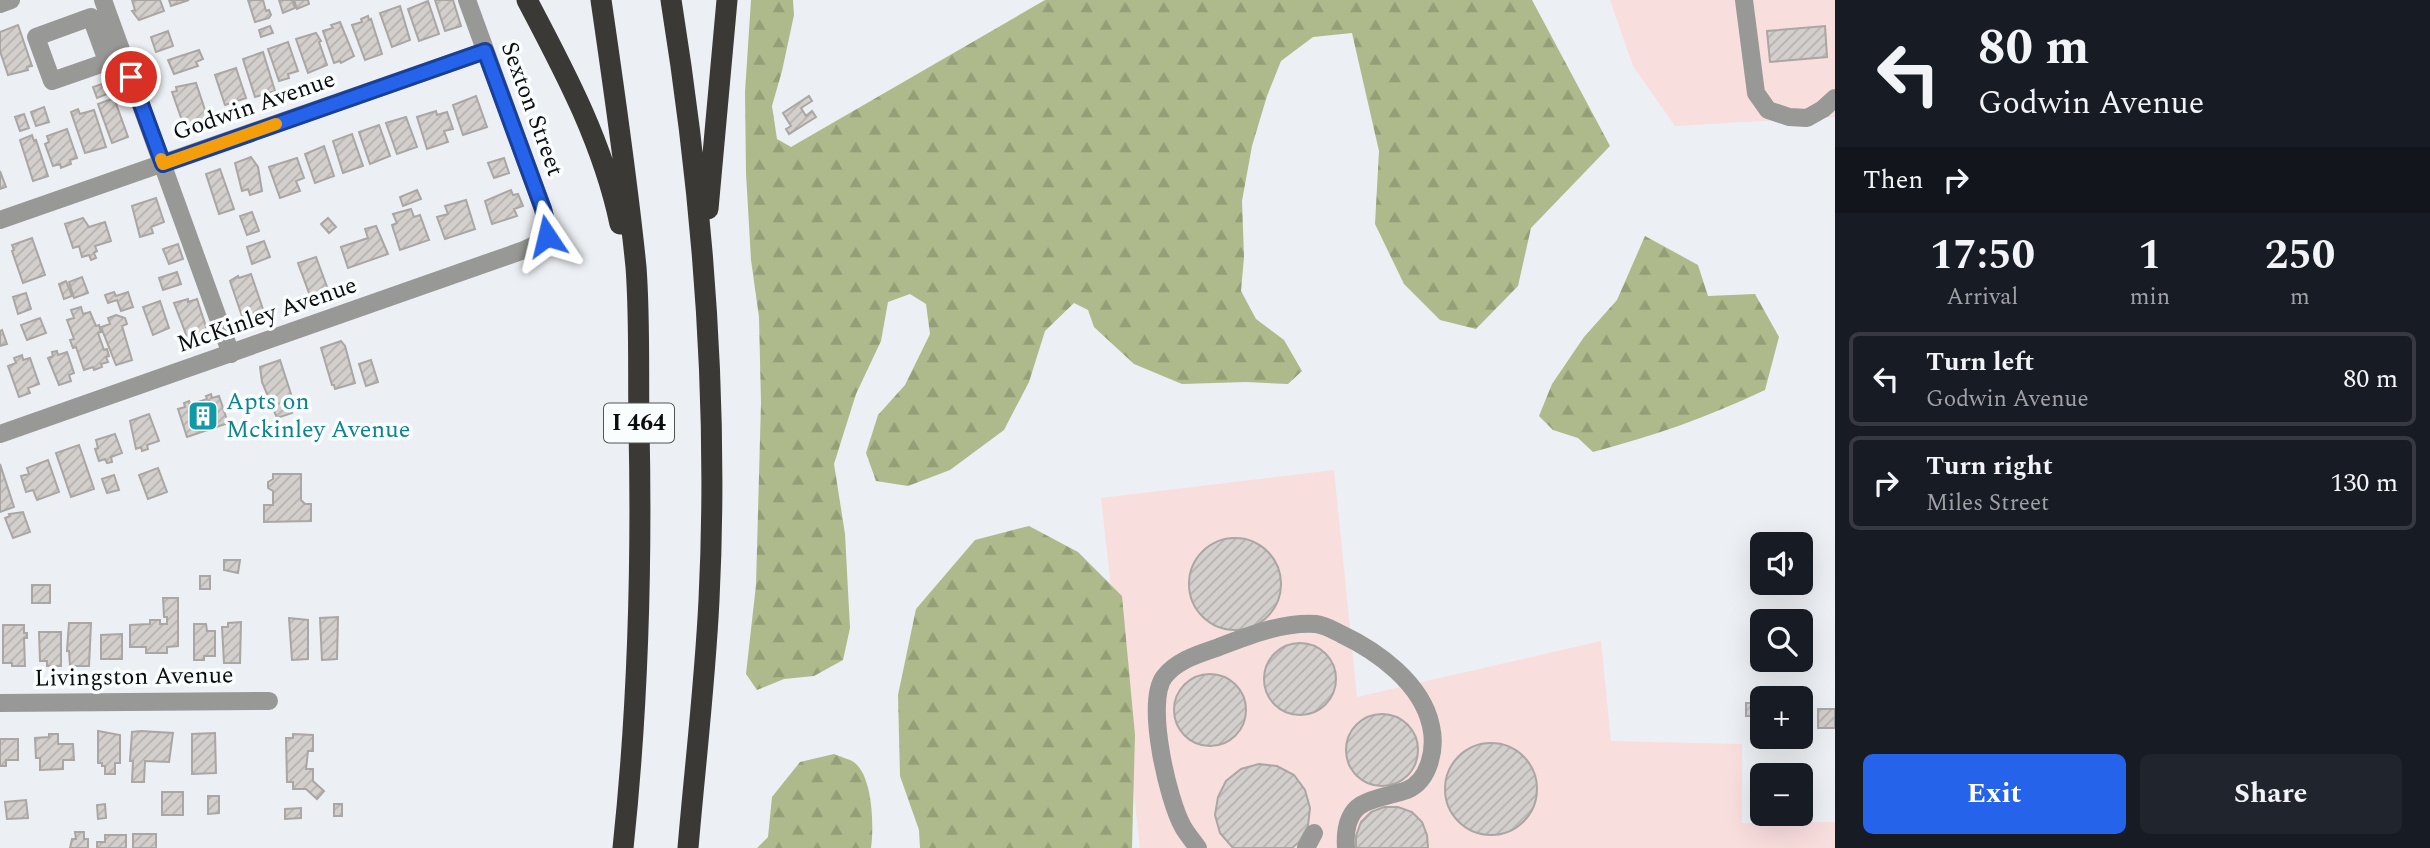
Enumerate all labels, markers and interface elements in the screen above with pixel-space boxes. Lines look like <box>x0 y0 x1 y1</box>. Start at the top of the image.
text: 80 m <box>1978 11 2089 86</box>
icon: left <box>1863 28 1954 119</box>
street label: Sexton Street <box>491 37 573 181</box>
pin <box>101 47 161 107</box>
icon: arrive <box>112 58 150 96</box>
street label: Godwin Avenue <box>168 61 340 151</box>
text: Godwin Avenue <box>1978 79 2204 128</box>
text: Then <box>1863 160 1923 200</box>
icon: right <box>1937 161 1975 199</box>
position arrow <box>510 199 584 273</box>
text: 17:50 <box>1930 224 2035 287</box>
text: 1 <box>2138 224 2162 287</box>
text: 250 <box>2265 224 2335 287</box>
street label: McKinley Avenue <box>172 267 362 363</box>
text: Arrival <box>1947 280 2018 315</box>
text: min <box>2130 280 2170 315</box>
text: m <box>2290 280 2310 315</box>
text: Turn left <box>1926 342 2034 382</box>
text: 80 m <box>2343 359 2398 399</box>
icon: left <box>1867 360 1905 398</box>
text: Godwin Avenue <box>1926 382 2089 417</box>
place label: Apts on Mckinley Avenue <box>226 384 410 448</box>
building icon: Apts on Mckinley Avenue <box>186 399 220 433</box>
road number: I 464 <box>604 404 674 442</box>
text: Turn right <box>1926 446 2053 486</box>
text: 130 m <box>2330 463 2398 503</box>
icon: right <box>1867 464 1905 502</box>
text: Miles Street <box>1926 486 2049 521</box>
map controls <box>1750 532 1813 826</box>
button: sound <box>1750 532 1813 595</box>
button: search <box>1750 609 1813 672</box>
street label: Livingston Avenue <box>34 657 234 697</box>
button: + <box>1750 686 1813 749</box>
button: Exit <box>1863 754 2126 834</box>
button: Share <box>2140 754 2402 834</box>
button: − <box>1750 763 1813 826</box>

